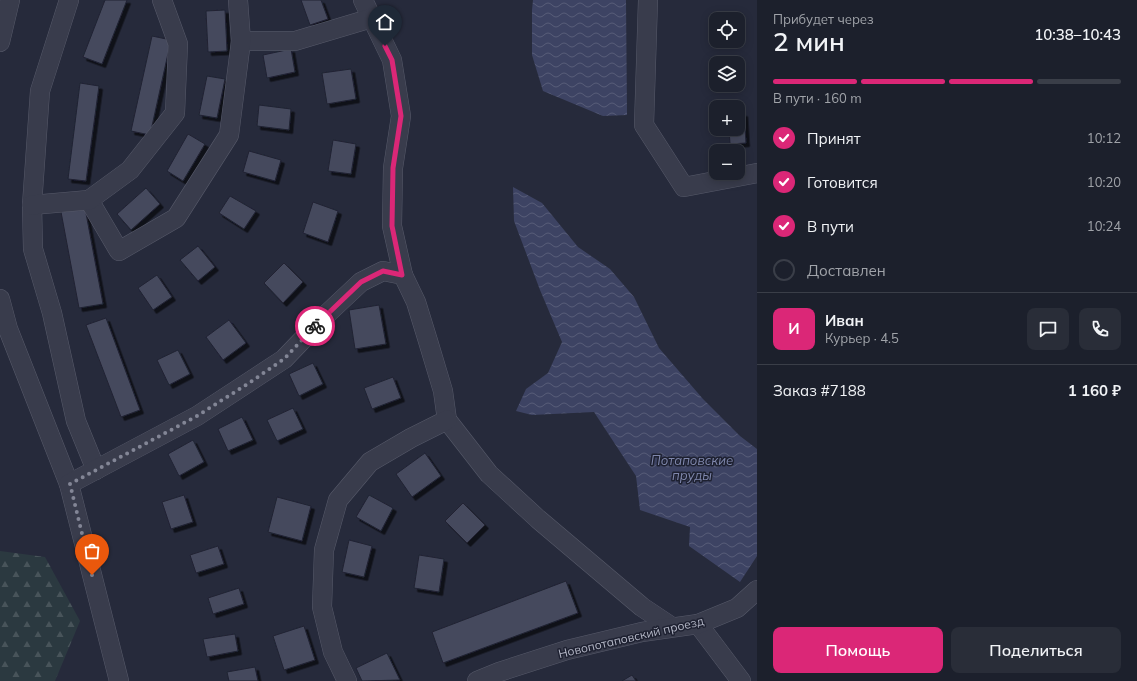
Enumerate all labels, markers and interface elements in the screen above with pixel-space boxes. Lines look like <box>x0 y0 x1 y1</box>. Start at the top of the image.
pin <box>368 5 402 46</box>
icon: home <box>374 11 396 33</box>
text: Прибудет через <box>773 11 874 27</box>
map controls <box>709 12 745 180</box>
button: locate <box>709 12 745 48</box>
text: 2 мин <box>773 25 845 58</box>
text: 10:38–10:43 <box>1034 25 1121 44</box>
button: layers <box>709 56 745 92</box>
text: В пути · 160 m <box>773 90 862 106</box>
button: + <box>709 100 745 136</box>
icon: check <box>773 127 795 149</box>
text: Принят <box>807 129 861 148</box>
text: 10:12 <box>1087 130 1121 146</box>
button: − <box>709 144 745 180</box>
icon: check <box>773 171 795 193</box>
text: Готовится <box>807 173 878 192</box>
text: 10:20 <box>1087 174 1121 190</box>
icon: check <box>773 215 795 237</box>
text: В пути <box>807 217 854 236</box>
text: 10:24 <box>1087 218 1121 234</box>
text: Доставлен <box>807 261 886 280</box>
courier <box>295 306 335 346</box>
button: chat <box>1027 308 1069 350</box>
button: phone <box>1079 308 1121 350</box>
text: Иван <box>825 311 864 330</box>
icon: bike <box>304 315 326 337</box>
text: И <box>788 319 800 338</box>
text: Курьер · 4.5 <box>825 330 899 346</box>
text: Заказ #7188 <box>773 381 866 400</box>
text: 1 160 ₽ <box>1068 381 1121 400</box>
water label: Потаповские пруды <box>651 452 733 483</box>
pin <box>75 534 109 575</box>
icon: bag <box>81 540 103 562</box>
street label: Новопотаповский проезд <box>557 613 705 661</box>
button: Помощь <box>773 627 943 673</box>
button: Поделиться <box>951 627 1121 673</box>

